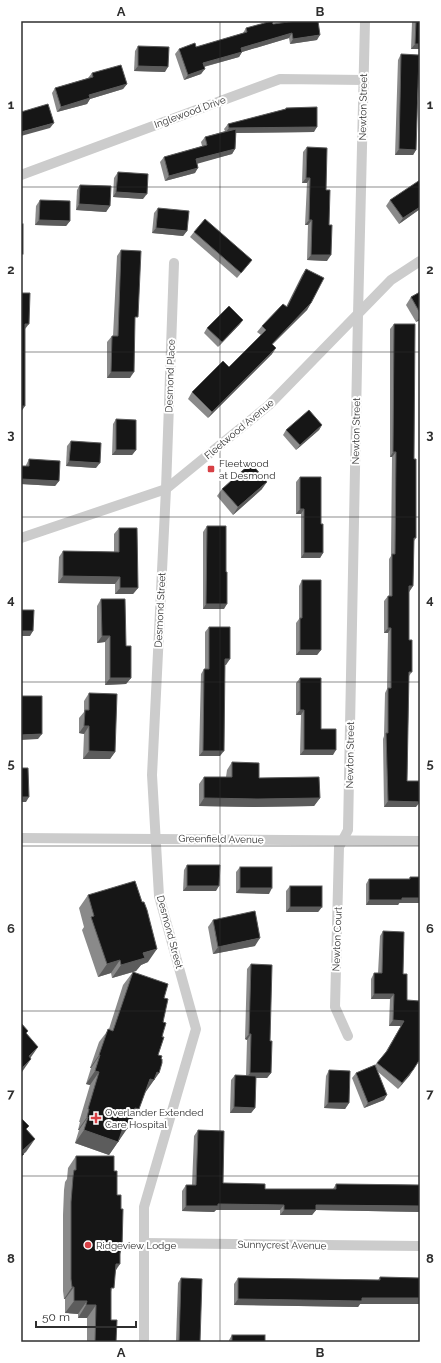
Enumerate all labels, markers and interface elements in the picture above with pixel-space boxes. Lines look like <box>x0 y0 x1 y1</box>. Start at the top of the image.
text: A <box>117 4 126 19</box>
text: B <box>316 4 325 19</box>
street label: Newton Street <box>357 73 369 140</box>
street label: Inglewood Drive <box>153 94 227 130</box>
text: 1 <box>8 97 15 112</box>
text: 1 <box>427 97 434 112</box>
text: 2 <box>7 262 15 277</box>
text: 2 <box>426 262 434 277</box>
street label: Desmond Place <box>163 339 177 413</box>
street label: Fleetwood Avenue <box>202 397 276 461</box>
street label: Newton Street <box>350 397 362 464</box>
text: 3 <box>7 427 15 442</box>
text: 3 <box>426 427 434 442</box>
place label: Fleetwood at Desmond <box>219 458 275 481</box>
marker: Fleetwood at Desmond <box>206 464 216 474</box>
street label: Desmond Street <box>153 571 167 648</box>
text: 4 <box>7 592 15 607</box>
text: 4 <box>426 592 434 607</box>
street label: Newton Street <box>344 721 356 788</box>
text: 5 <box>7 756 15 771</box>
text: 5 <box>426 756 434 771</box>
street label: Greenfield Avenue <box>178 833 264 845</box>
street label: Desmond Street <box>155 894 185 970</box>
street label: Newton Court <box>330 906 344 972</box>
text: 6 <box>7 921 15 936</box>
text: 6 <box>426 921 434 936</box>
text: 7 <box>7 1086 15 1101</box>
text: 7 <box>426 1086 434 1101</box>
place label: Overlander Extended Care Hospital <box>105 1107 203 1130</box>
marker: Overlander Extended Care Hospital <box>90 1112 102 1124</box>
street label: Sunnycrest Avenue <box>237 1239 327 1251</box>
marker: Ridgeview Lodge <box>83 1240 93 1250</box>
place label: Ridgeview Lodge <box>96 1240 177 1251</box>
text: 8 <box>7 1251 15 1266</box>
text: 8 <box>426 1251 434 1266</box>
scale bar <box>36 1303 136 1329</box>
text: 50 m <box>42 1310 70 1324</box>
text: A <box>117 1345 126 1360</box>
text: B <box>316 1345 325 1360</box>

